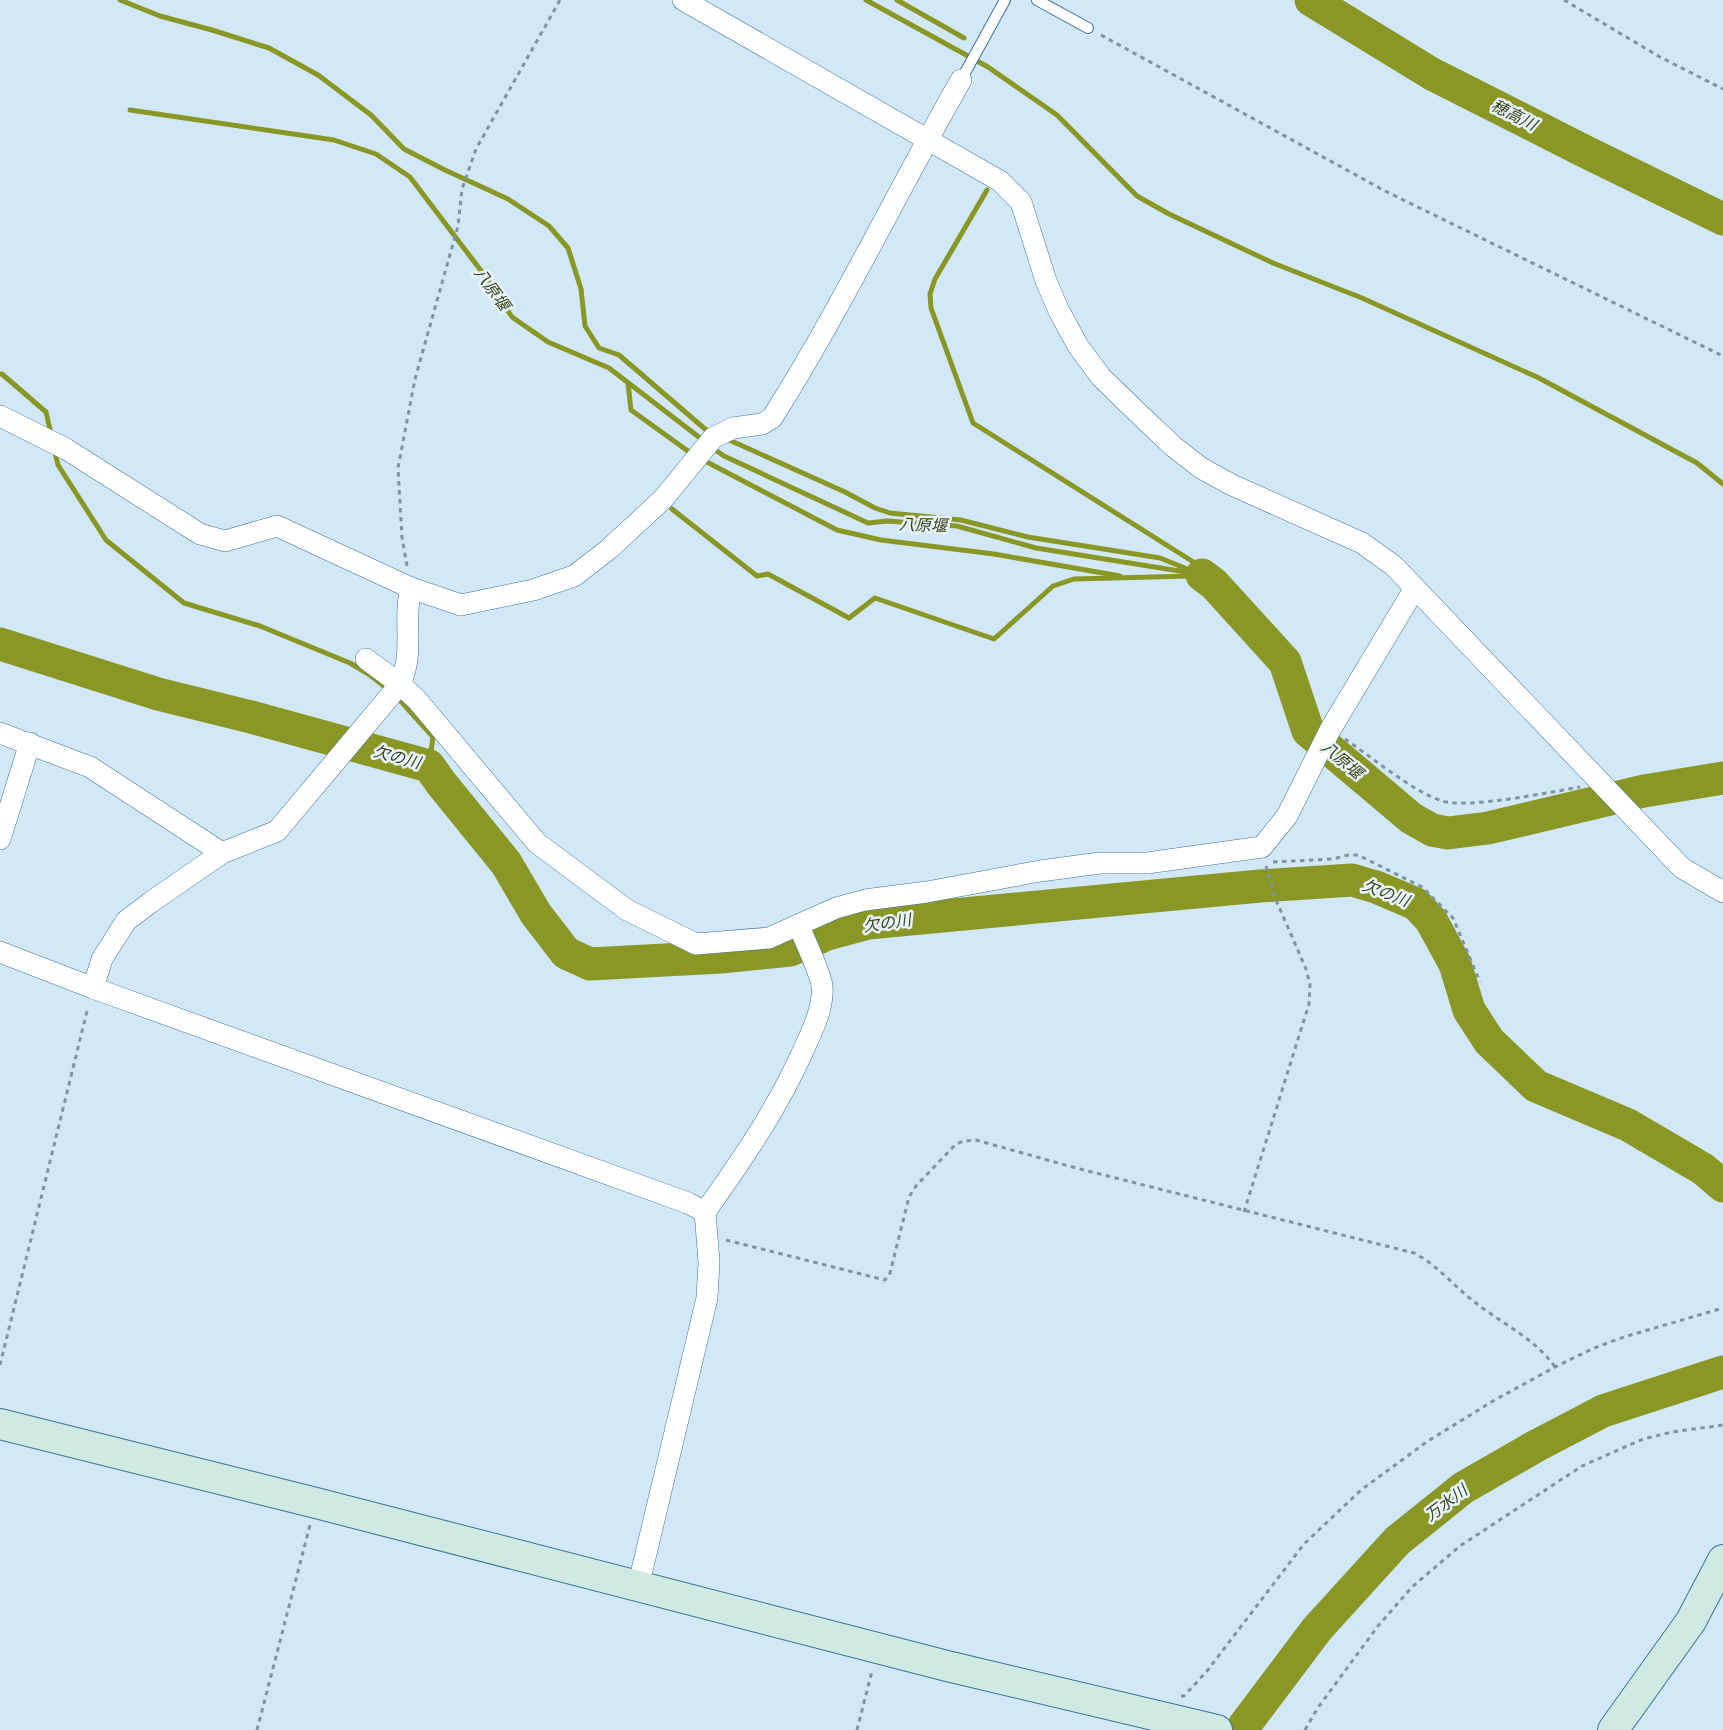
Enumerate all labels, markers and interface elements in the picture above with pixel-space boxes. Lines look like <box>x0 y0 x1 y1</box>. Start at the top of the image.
water label: 穂高川 <box>1488 96 1541 135</box>
water label: 八原堰 <box>470 264 516 316</box>
water label: 八原堰 <box>899 515 950 535</box>
water label: 八原堰 <box>1318 737 1369 785</box>
water label: 欠の川 <box>371 742 425 773</box>
water label: 欠の川 <box>1360 876 1414 911</box>
water label: 欠の川 <box>862 910 914 936</box>
water label: 万水川 <box>1421 1480 1472 1525</box>

